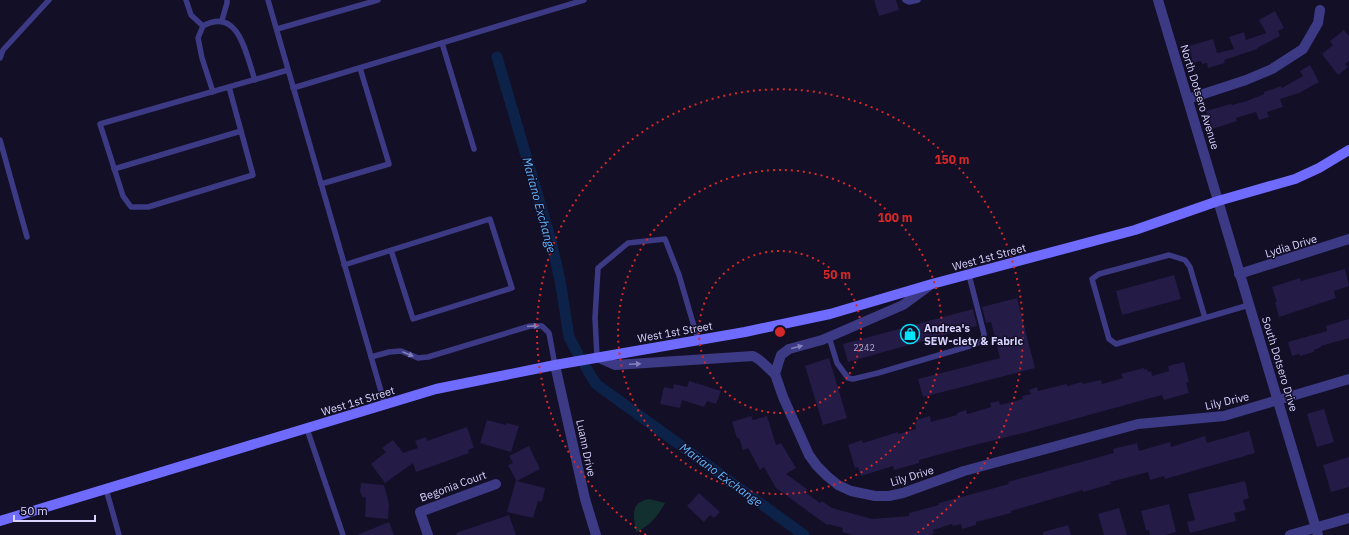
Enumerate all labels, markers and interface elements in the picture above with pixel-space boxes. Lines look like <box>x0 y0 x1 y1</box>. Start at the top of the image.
street label: North Dotsero Avenue <box>1177 43 1223 151</box>
text: 150 m <box>934 152 970 167</box>
water label: Mariano Exchange <box>520 155 559 254</box>
text: 100 m <box>877 210 913 225</box>
street label: Lydia Drive <box>1263 231 1319 261</box>
street label: West 1st Street <box>951 240 1028 274</box>
text: 50 m <box>823 267 851 282</box>
street label: South Dotsero Drive <box>1259 315 1301 413</box>
street label: West 1st Street <box>636 318 714 345</box>
place label: Andrea's SEW-ciety & Fabric <box>924 321 1023 348</box>
one-way arrow <box>527 323 539 330</box>
shop icon: Andrea's SEW-ciety & Fabric <box>899 323 921 345</box>
centre of rings <box>773 325 787 339</box>
house number: 2242 <box>853 342 875 353</box>
one-way arrow <box>791 343 803 349</box>
one-way arrow <box>403 352 415 358</box>
one-way arrow <box>629 361 641 368</box>
street label: West 1st Street <box>320 383 396 419</box>
street label: Lily Drive <box>1204 389 1250 413</box>
street label: Luann Drive <box>573 418 599 478</box>
water label: Mariano Exchange <box>677 440 765 510</box>
street label: Lily Drive <box>889 463 935 489</box>
street label: Begonia Court <box>418 467 488 505</box>
scale bar <box>14 497 95 523</box>
text: 50 m <box>20 503 48 518</box>

